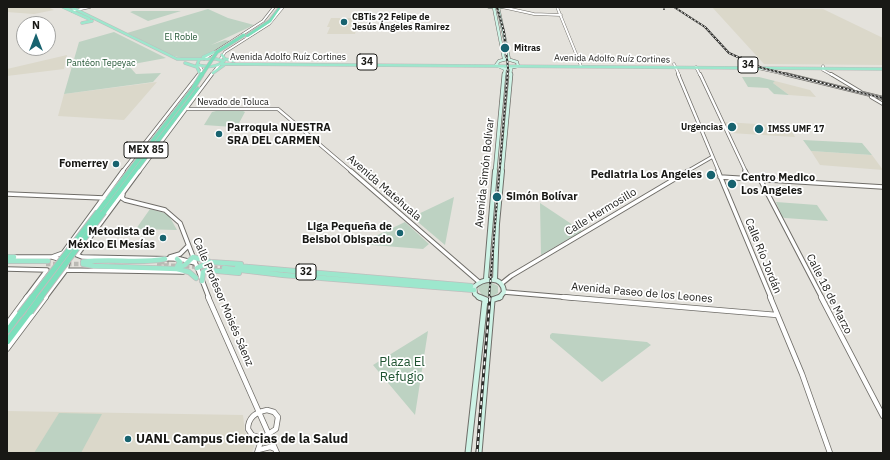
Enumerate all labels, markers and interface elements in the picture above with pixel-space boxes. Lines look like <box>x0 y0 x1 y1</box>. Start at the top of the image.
place label: CBTis 22 Felipe de Jesús Ángeles Ramirez <box>352 12 450 33</box>
north arrow <box>16 16 56 56</box>
marker: CBTis 22 Felipe de Jesús Ángeles Ramirez <box>339 17 349 27</box>
text: N <box>32 18 40 32</box>
park label: El Roble <box>164 32 198 42</box>
marker: Mitras <box>499 42 511 54</box>
place label: Mitras <box>514 43 541 53</box>
street label: Avenida Adolfo Ruíz Cortines <box>230 52 346 62</box>
street label: Avenida Adolfo Ruíz Cortines <box>554 53 670 65</box>
road number: 34 <box>357 54 377 70</box>
road number: 34 <box>738 57 758 73</box>
park label: Pantéon Tepeyac <box>67 58 135 68</box>
street label: Nevado de Toluca <box>197 97 269 107</box>
street label: Avenida Simón Bolívar <box>473 118 497 228</box>
place label: Parroquia NUESTRA SRA DEL CARMEN <box>227 121 331 147</box>
marker: Urgencias <box>726 121 738 133</box>
place label: Urgencias <box>681 122 723 132</box>
marker: IMSS UMF 17 <box>753 123 765 135</box>
place label: IMSS UMF 17 <box>768 124 824 134</box>
marker: Parroquia NUESTRA SRA DEL CARMEN <box>214 129 224 139</box>
road number: MEX 85 <box>124 142 168 158</box>
street label: Avenida Matehuala <box>344 152 424 224</box>
place label: Fomerrey <box>59 157 108 171</box>
marker: Fomerrey <box>111 159 121 169</box>
place label: Pediatria Los Angeles <box>591 168 702 182</box>
marker: Pediatria Los Angeles <box>705 169 717 181</box>
place label: Centro Medico Los Angeles <box>741 171 815 197</box>
marker: Centro Medico Los Angeles <box>726 178 738 190</box>
street label: Calle Hermosillo <box>563 185 639 239</box>
place label: Simón Bolívar <box>506 190 578 204</box>
marker: Simón Bolívar <box>491 191 503 203</box>
street label: Calle Río Jordán <box>742 216 784 296</box>
place label: Liga Pequeña de Beisbol Obispado <box>302 220 392 246</box>
place label: Metodista de México El Mesías <box>68 225 155 251</box>
marker: Liga Pequeña de Beisbol Obispado <box>395 228 405 238</box>
marker: Metodista de México El Mesías <box>158 233 168 243</box>
street label: Calle Profesor Moisés Sáenz <box>190 236 256 368</box>
street label: Calle 18 de Marzo <box>803 252 855 336</box>
road number: 32 <box>296 264 316 280</box>
street label: Avenida Paseo de los Leones <box>571 280 713 306</box>
park label: Plaza El Refugio <box>379 354 425 385</box>
place label: UANL Campus Ciencias de la Salud <box>136 431 348 447</box>
marker: UANL Campus Ciencias de la Salud <box>123 434 133 444</box>

